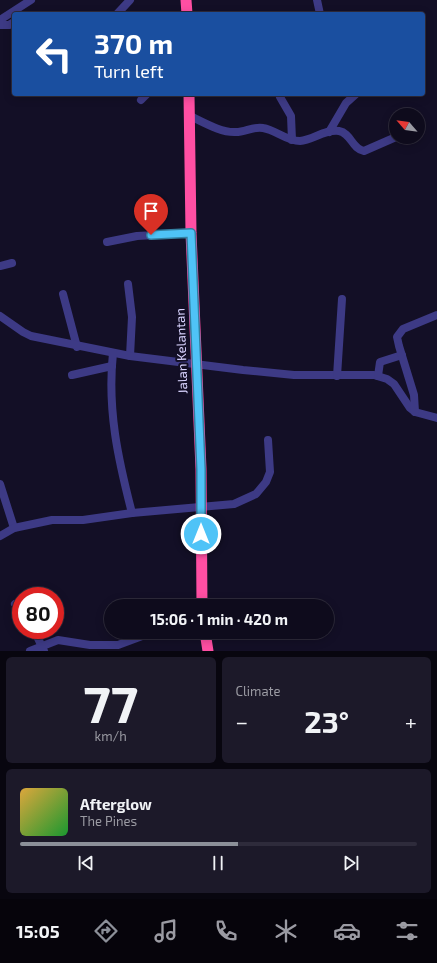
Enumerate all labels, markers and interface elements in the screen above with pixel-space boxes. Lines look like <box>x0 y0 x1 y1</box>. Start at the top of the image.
text: 370 m <box>94 26 173 60</box>
icon: left <box>28 28 80 80</box>
text: Turn left <box>94 60 164 82</box>
north arrow <box>389 108 425 144</box>
map controls <box>389 108 425 144</box>
pin <box>134 194 168 235</box>
icon: arrive <box>140 200 162 222</box>
street label: Jalan Kelantan <box>172 308 190 394</box>
position arrow <box>180 513 222 555</box>
speed limit sign: 80 <box>12 587 64 639</box>
text: 15:06 · 1 min · 420 m <box>150 610 288 628</box>
text: 77 <box>83 671 138 733</box>
text: Climate <box>236 683 280 699</box>
text: 23° <box>304 703 349 739</box>
text: − <box>236 708 248 734</box>
text: + <box>405 708 417 734</box>
text: km/h <box>95 728 127 744</box>
text: Afterglow <box>80 795 152 813</box>
text: The Pines <box>80 813 137 829</box>
icon: previous <box>75 852 97 874</box>
icon: pause <box>207 852 229 874</box>
icon: next <box>340 852 362 874</box>
icon: directions <box>92 917 120 945</box>
icon: music <box>152 917 180 945</box>
icon: phone <box>212 917 240 945</box>
icon: climate <box>272 917 300 945</box>
icon: car <box>333 917 361 945</box>
icon: filters <box>393 917 421 945</box>
text: 15:05 <box>16 920 60 942</box>

